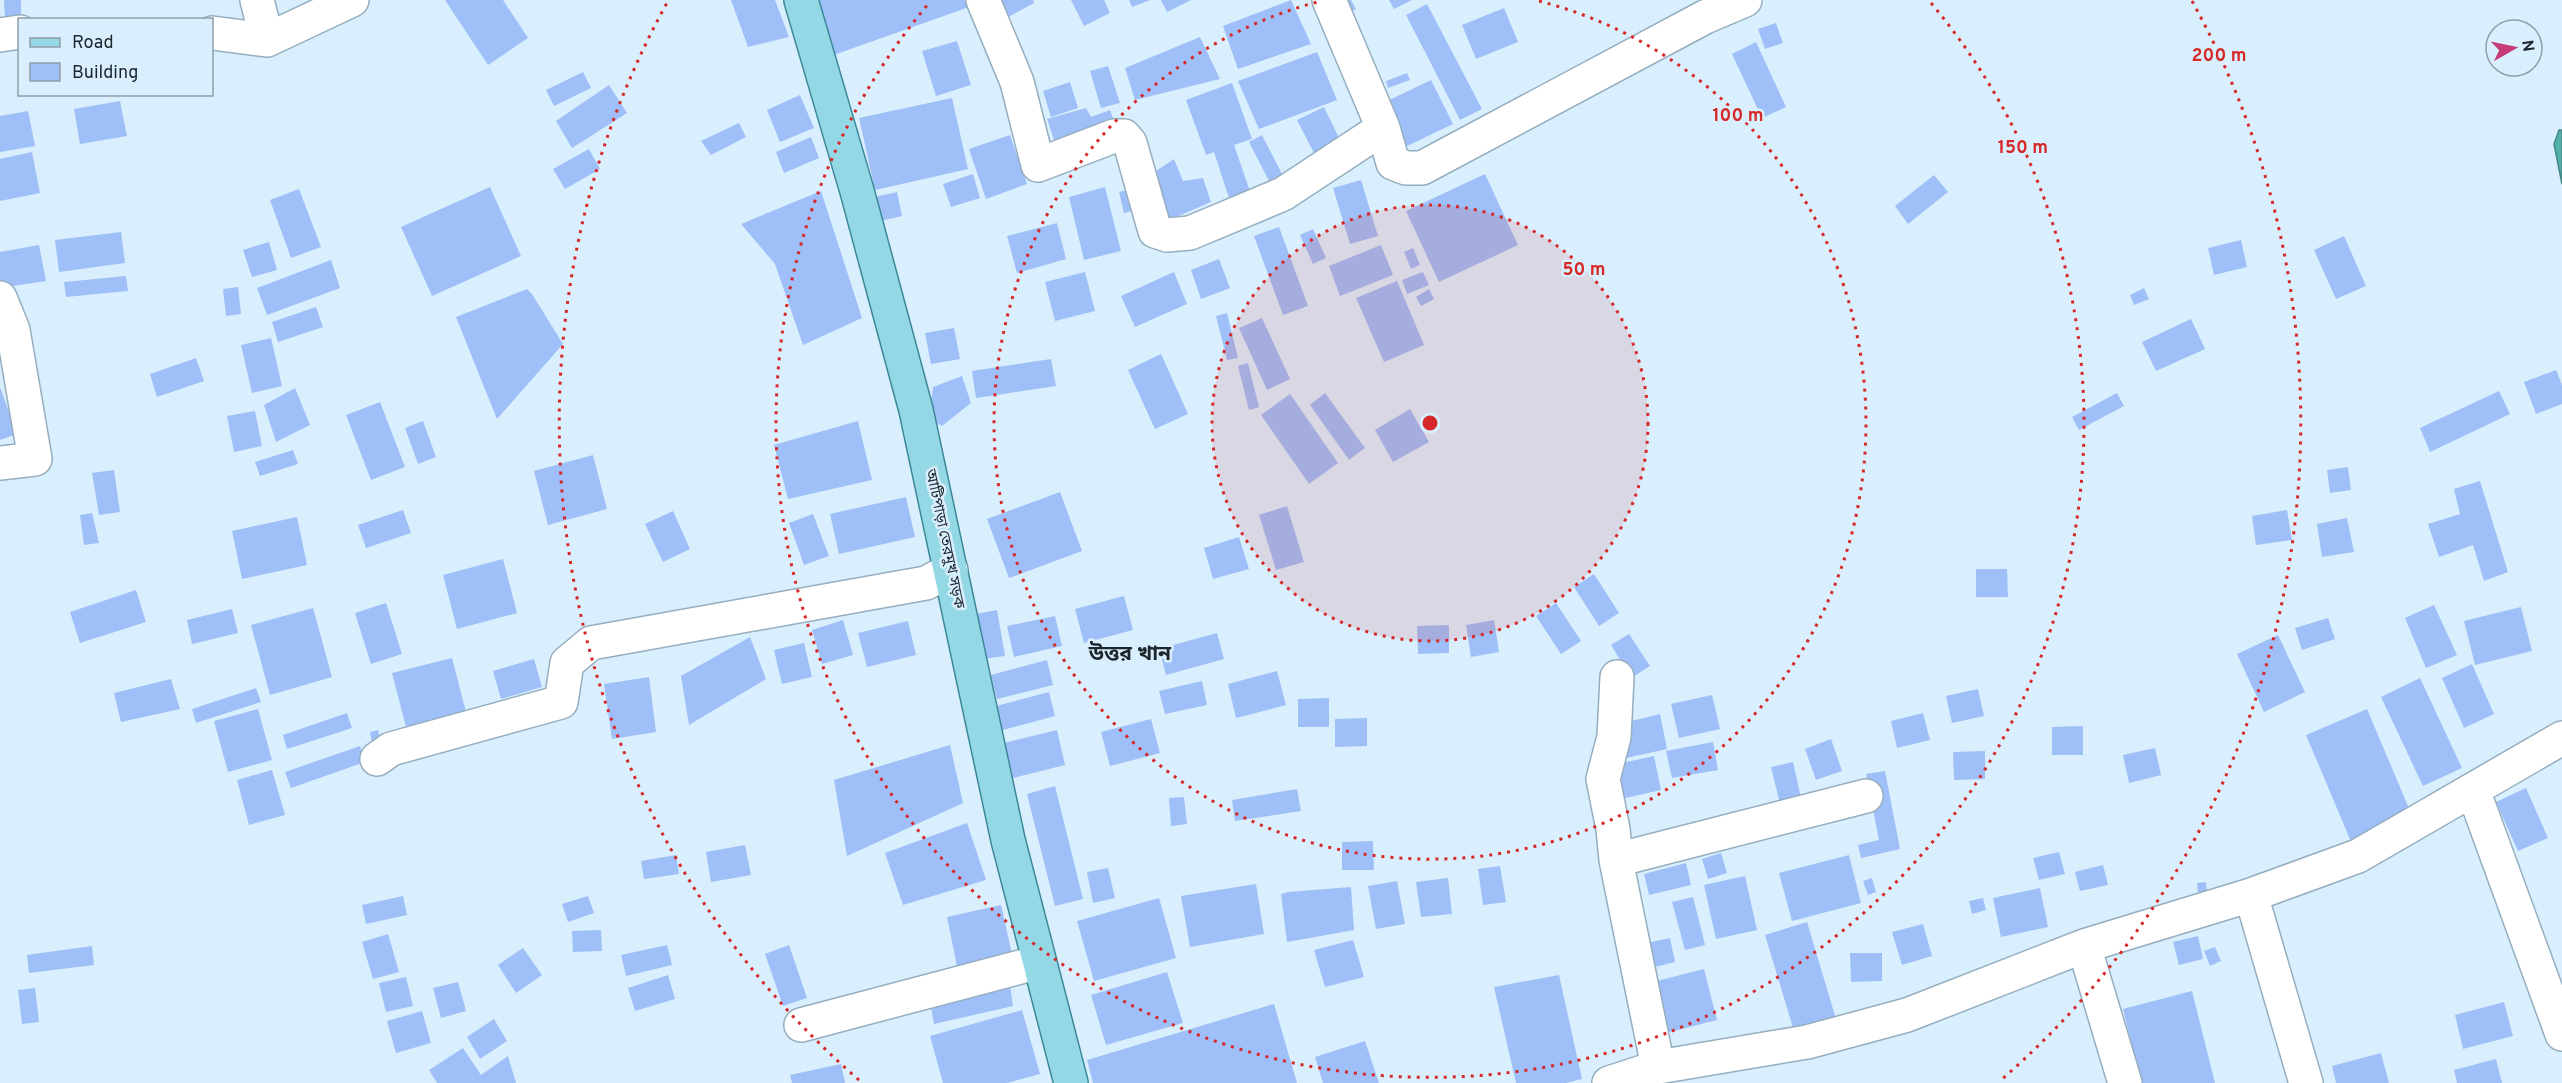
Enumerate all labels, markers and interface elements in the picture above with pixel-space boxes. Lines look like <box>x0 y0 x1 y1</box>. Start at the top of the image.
legend <box>18 18 213 96</box>
north arrow <box>2484 18 2544 78</box>
text: Road <box>72 32 114 55</box>
text: N <box>2516 39 2538 53</box>
text: 200 m <box>2191 45 2247 68</box>
text: Building <box>72 62 138 85</box>
text: 100 m <box>1712 105 1764 128</box>
text: 150 m <box>1998 137 2048 160</box>
text: 50 m <box>1562 259 1606 282</box>
centre of rings <box>1420 413 1440 433</box>
street label: আটিপাড়া তেরমুখ সড়ক <box>920 466 968 611</box>
district label: উত্তর খান <box>1088 641 1172 668</box>

